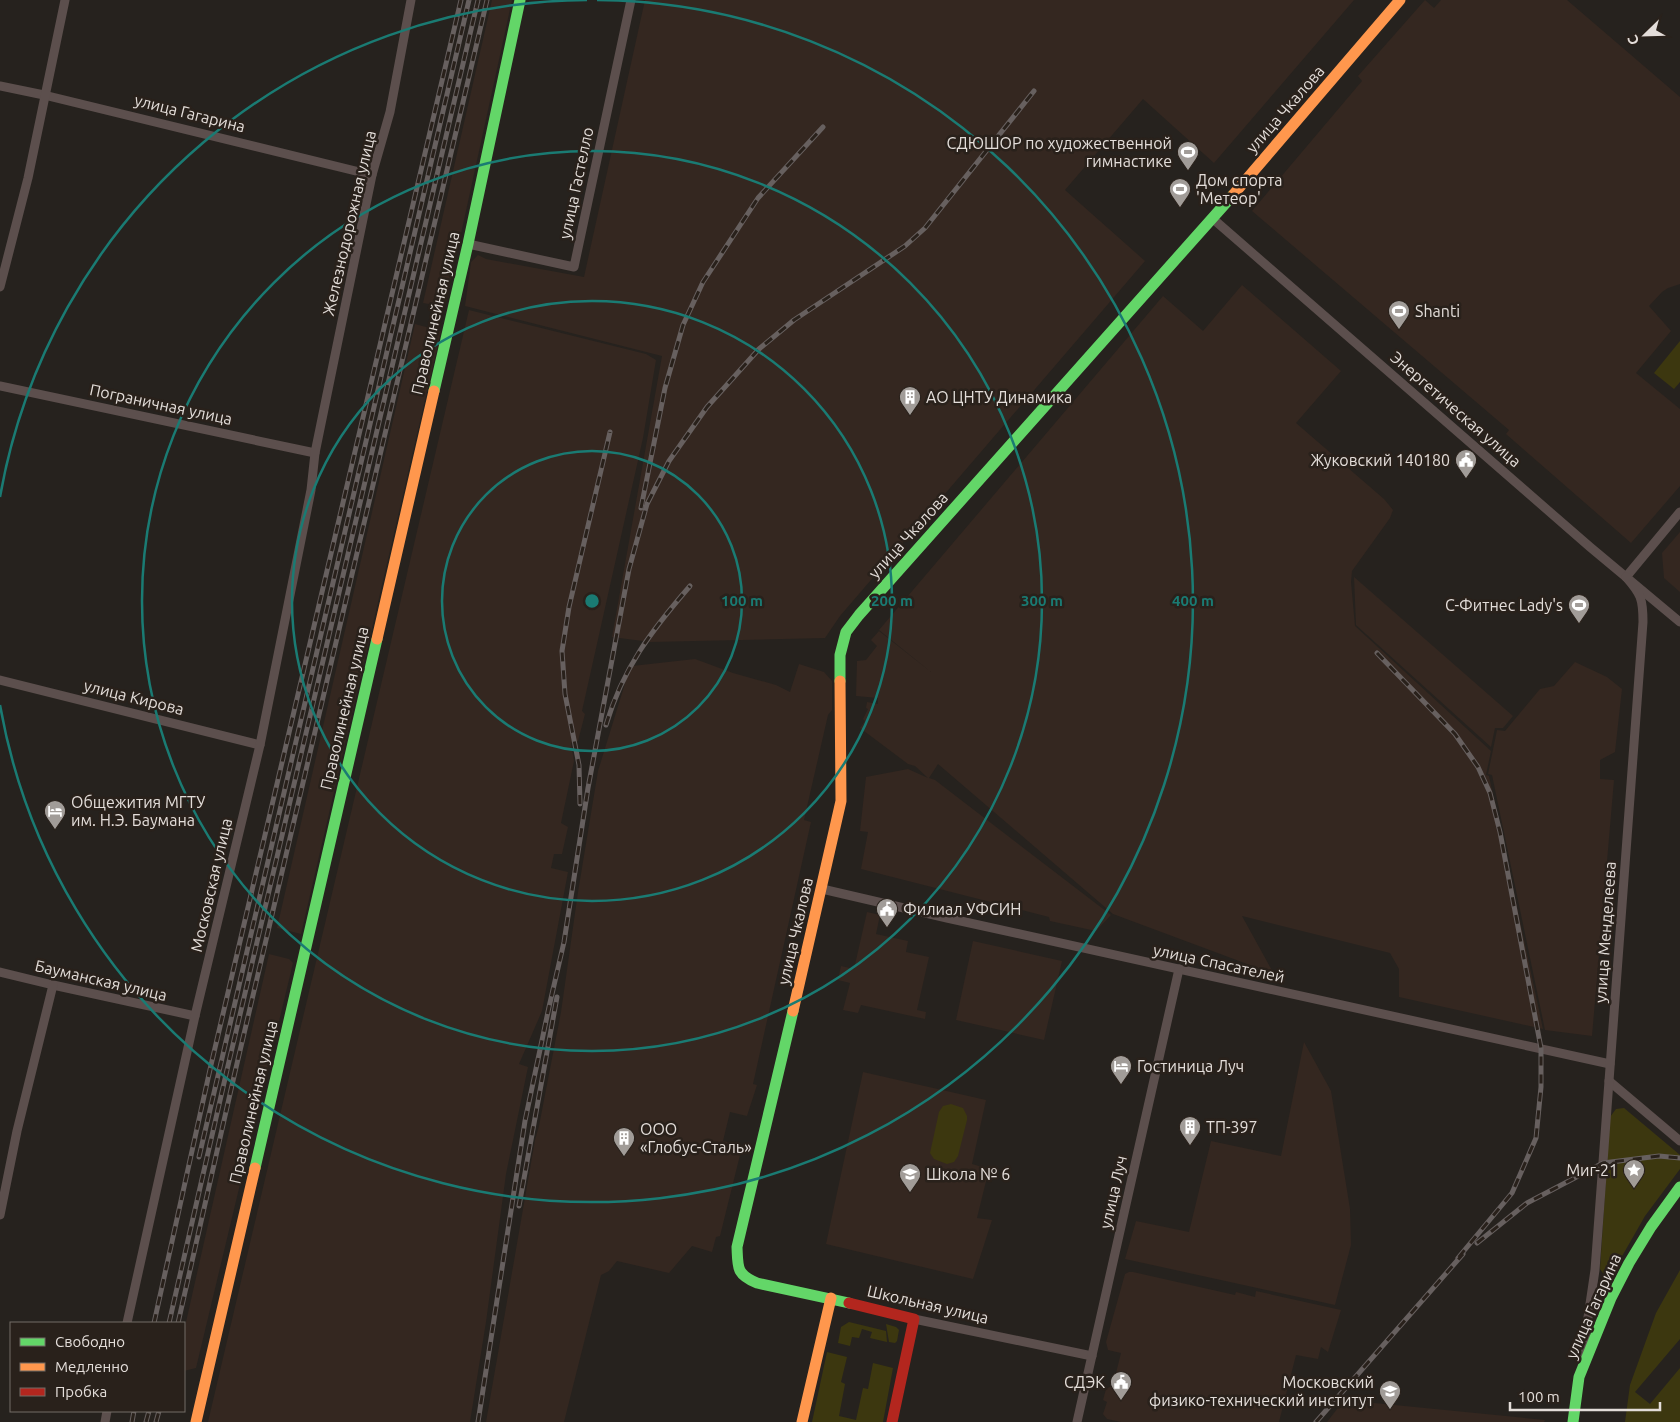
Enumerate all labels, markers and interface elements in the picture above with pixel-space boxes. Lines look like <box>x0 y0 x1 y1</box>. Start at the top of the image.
north arrow <box>1620 10 1670 60</box>
text: С <box>1624 33 1642 47</box>
street label: улица Чкалова <box>1242 62 1328 156</box>
street label: улица Гагарина <box>133 91 247 135</box>
street label: улица Гастелло <box>555 125 597 241</box>
street label: Железнодорожная улица <box>319 129 379 317</box>
place label: СДЮШОР по художественной гимнастике <box>947 134 1172 170</box>
sports icon: СДЮШОР по художественной гимнастике <box>1176 140 1200 171</box>
place label: Дом спорта 'Метеор' <box>1196 171 1282 207</box>
sports icon: Дом спорта 'Метеор' <box>1168 177 1192 208</box>
street label: Праволинейная улица <box>407 230 463 396</box>
sports icon: Shanti <box>1387 299 1411 330</box>
place label: Shanti <box>1415 302 1460 320</box>
street label: Энергетическая улица <box>1387 348 1525 470</box>
street label: Пограничная улица <box>88 380 234 428</box>
building icon: АО ЦНТУ Динамика <box>898 385 922 416</box>
place label: АО ЦНТУ Динамика <box>926 388 1072 406</box>
public building icon: Жуковский 140180 <box>1454 448 1478 479</box>
place label: Жуковский 140180 <box>1310 451 1450 469</box>
street label: улица Чкалова <box>865 488 951 582</box>
centre of rings <box>583 592 601 610</box>
text: 100 m <box>721 592 763 609</box>
text: 200 m <box>871 592 913 609</box>
text: 300 m <box>1021 592 1063 609</box>
text: 400 m <box>1172 592 1214 609</box>
sports icon: С-Фитнес Lady's <box>1567 593 1591 624</box>
place label: С-Фитнес Lady's <box>1445 596 1563 614</box>
street label: Праволинейная улица <box>316 625 372 791</box>
street label: улица Кирова <box>82 676 186 718</box>
place label: Общежития МГТУ им. Н.Э. Баумана <box>71 793 205 829</box>
hotel icon: Общежития МГТУ им. Н.Э. Баумана <box>43 799 67 830</box>
street label: Московская улица <box>187 816 235 954</box>
street label: улица Менделеева <box>1591 861 1619 1003</box>
street label: улица Чкалова <box>774 876 816 986</box>
public building icon: Филиал УФСИН <box>875 897 899 928</box>
place label: Филиал УФСИН <box>903 900 1021 918</box>
street label: улица Спасателей <box>1152 940 1286 986</box>
street label: Бауманская улица <box>33 956 169 1004</box>
street label: Праволинейная улица <box>225 1019 281 1185</box>
hotel icon: Гостиница Луч <box>1109 1054 1133 1085</box>
place label: Гостиница Луч <box>1137 1057 1244 1075</box>
building icon: ТП-397 <box>1178 1115 1202 1146</box>
place label: ТП-397 <box>1206 1118 1258 1136</box>
place label: ООО «Глобус-Сталь» <box>640 1120 752 1156</box>
building icon: ООО «Глобус-Сталь» <box>612 1126 636 1157</box>
street label: улица Луч <box>1096 1154 1130 1230</box>
place icon: Миг-21 <box>1622 1158 1646 1189</box>
place label: Миг-21 <box>1566 1161 1618 1179</box>
school or university icon: Школа № 6 <box>898 1162 922 1193</box>
place label: Школа № 6 <box>926 1165 1010 1183</box>
street label: улица Гагарина <box>1562 1251 1624 1361</box>
street label: Школьная улица <box>866 1281 990 1327</box>
legend <box>10 1322 185 1412</box>
text: Свободно <box>55 1333 125 1350</box>
text: Медленно <box>55 1358 129 1375</box>
public building icon: СДЭК <box>1109 1370 1133 1401</box>
place label: СДЭК <box>1064 1373 1105 1391</box>
place label: Московский физико-технический институт <box>1149 1373 1374 1409</box>
school or university icon: Московский физико-технический институт <box>1378 1379 1402 1410</box>
scale bar <box>1510 1380 1660 1412</box>
text: Пробка <box>55 1383 107 1400</box>
text: 100 m <box>1518 1388 1560 1405</box>

